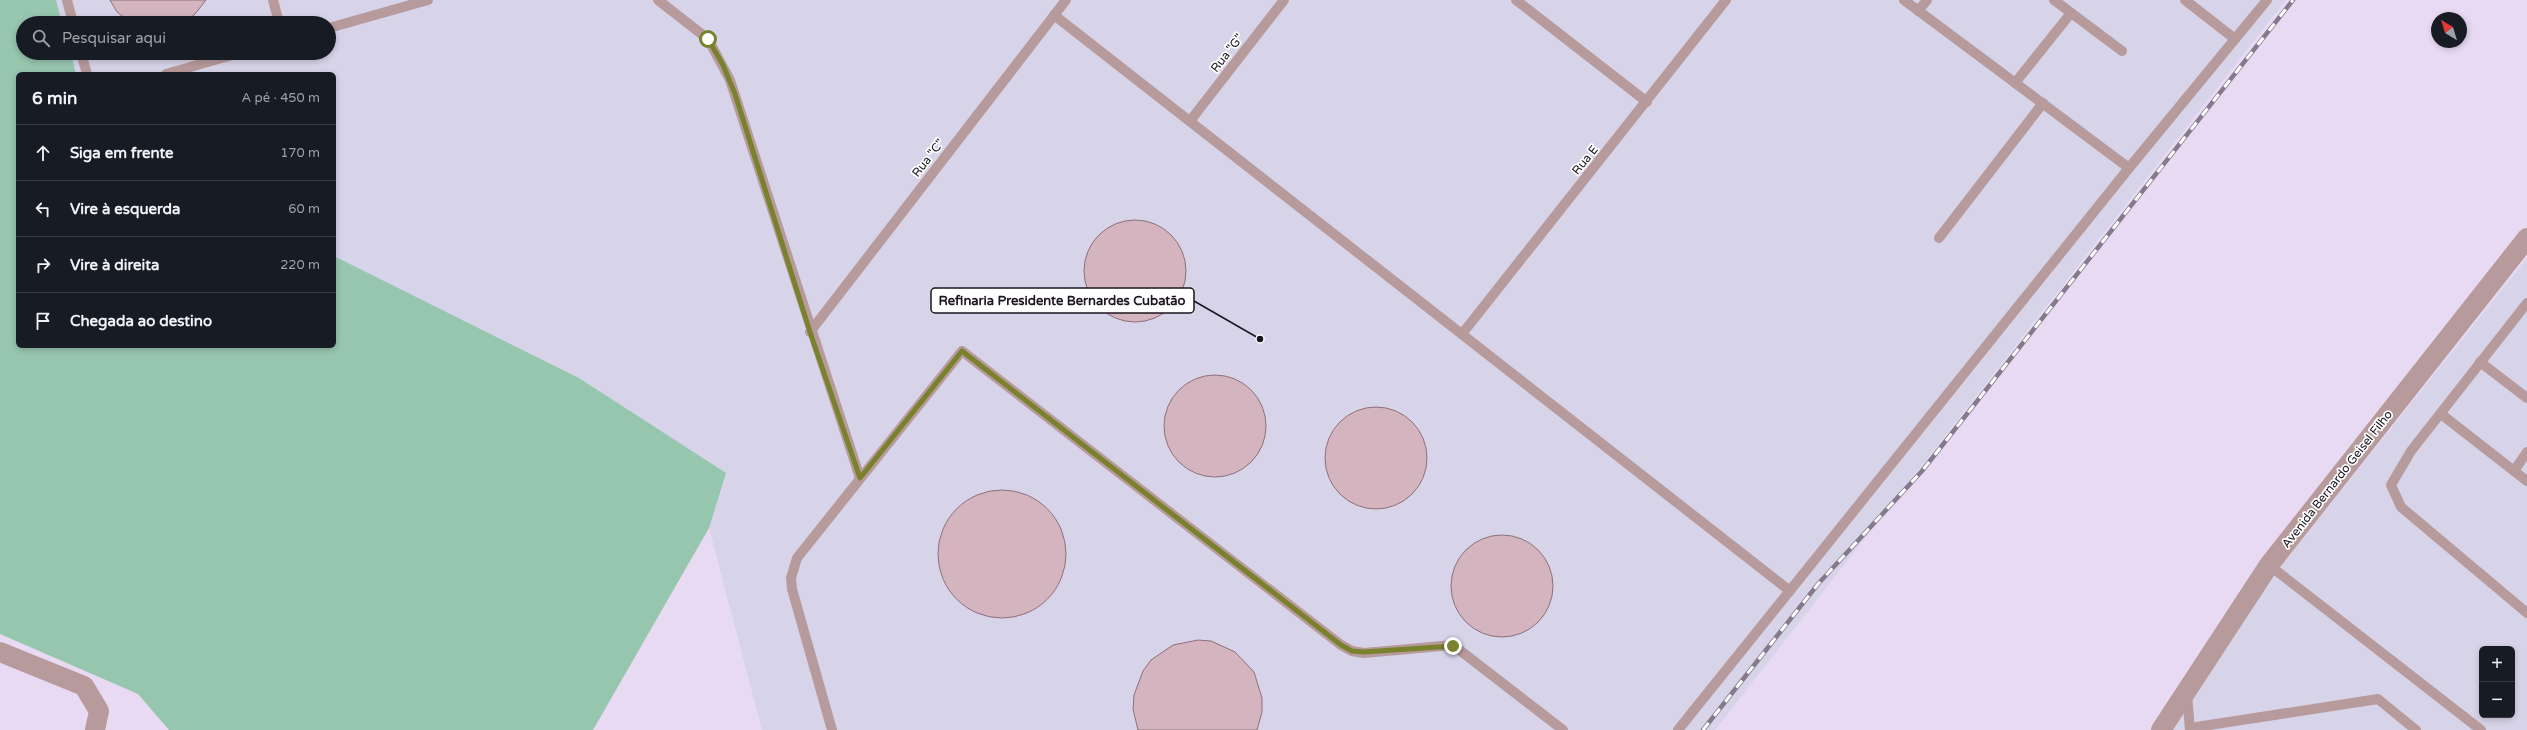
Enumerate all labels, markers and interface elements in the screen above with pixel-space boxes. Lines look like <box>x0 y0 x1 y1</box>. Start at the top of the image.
north arrow <box>2431 12 2467 48</box>
search box <box>16 16 336 60</box>
icon: search <box>30 27 52 49</box>
text: Pesquisar aqui <box>62 29 166 47</box>
route start <box>699 30 717 48</box>
street label: Rua "G" <box>1208 31 1246 75</box>
text: 6 min <box>32 88 77 109</box>
text: A pé · 450 m <box>241 90 320 106</box>
street label: Rua "C" <box>909 136 947 180</box>
icon: ahead <box>32 142 54 164</box>
street label: Rua E <box>1569 142 1601 177</box>
text: Siga em frente <box>70 144 174 162</box>
text: 170 m <box>280 145 320 161</box>
icon: left <box>32 198 54 220</box>
text: Vire à esquerda <box>70 200 180 218</box>
text: 60 m <box>288 201 320 217</box>
icon: right <box>32 254 54 276</box>
text: Vire à direita <box>70 256 159 274</box>
text: 220 m <box>280 257 320 273</box>
callout: Refinaria Presidente Bernardes Cubatão <box>931 288 1194 313</box>
text: Refinaria Presidente Bernardes Cubatão <box>938 293 1186 309</box>
icon: arrive <box>32 310 54 332</box>
text: Chegada ao destino <box>70 312 212 330</box>
street label: Avenida Bernardo Geisel Filho <box>2279 407 2395 551</box>
route end <box>1444 637 1462 655</box>
map controls <box>2479 646 2515 718</box>
button: + <box>2479 646 2515 682</box>
button: − <box>2479 682 2515 718</box>

